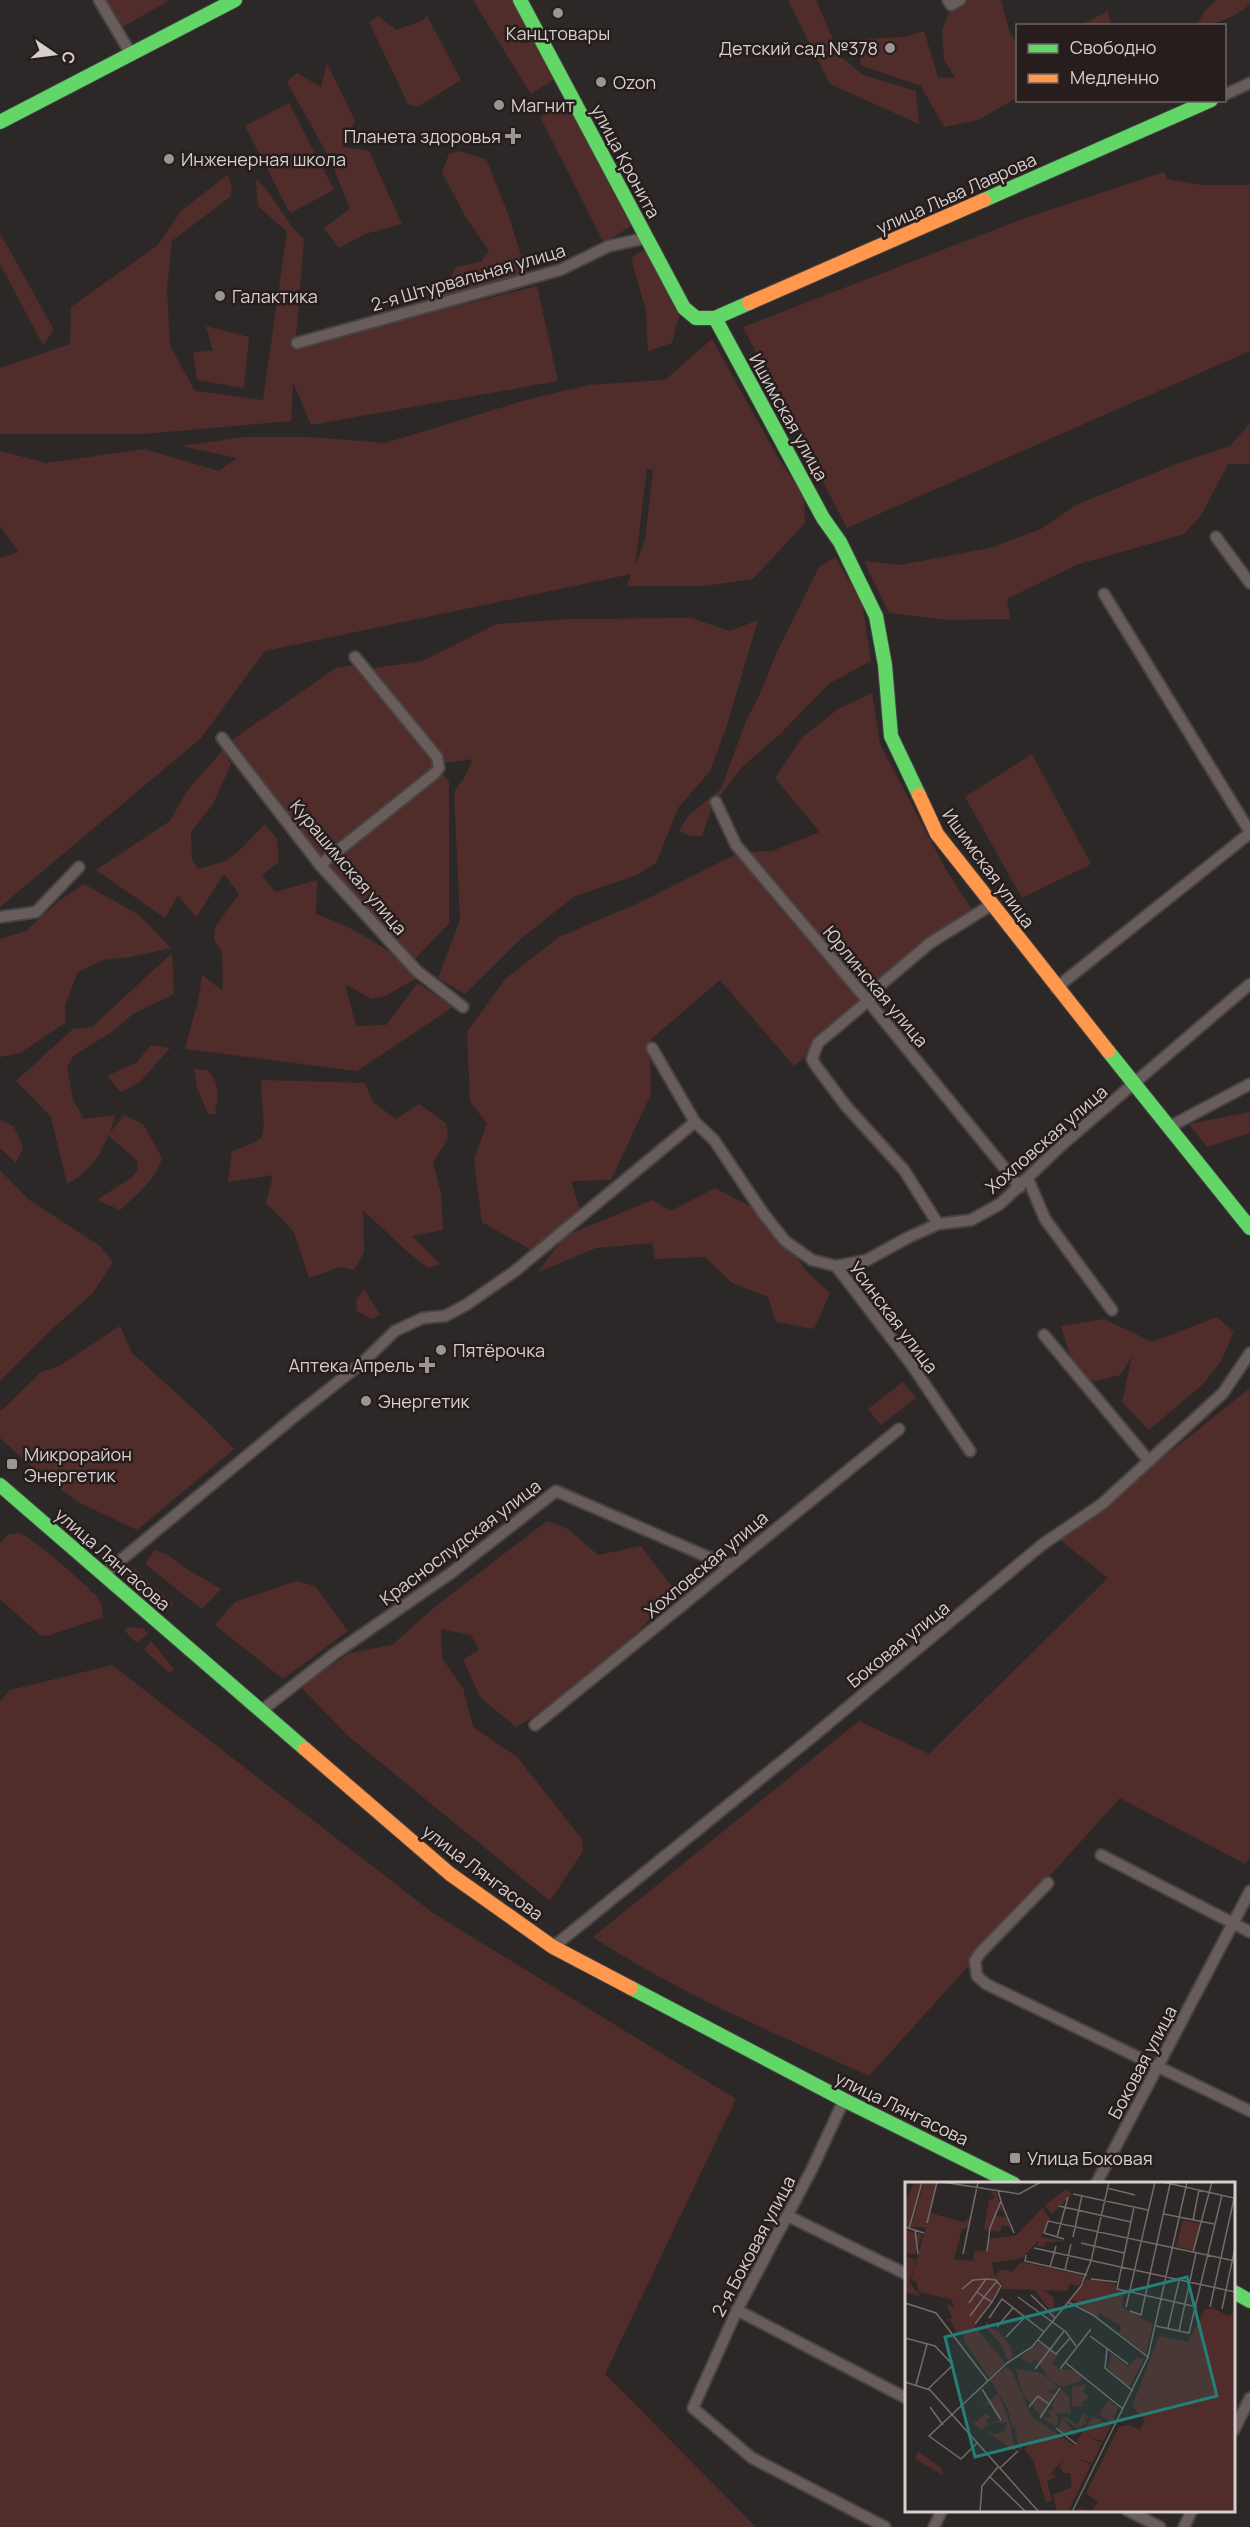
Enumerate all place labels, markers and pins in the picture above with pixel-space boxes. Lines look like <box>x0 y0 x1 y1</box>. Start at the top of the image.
marker: Канцтовары <box>551 6 565 20</box>
place label: Канцтовары <box>506 21 610 45</box>
place label: Детский сад №378 <box>719 36 878 60</box>
marker: Детский сад №378 <box>883 41 897 55</box>
place label: Ozon <box>613 70 656 94</box>
marker: Ozon <box>594 75 608 89</box>
place label: Магнит <box>511 93 575 117</box>
marker: Магнит <box>492 98 506 112</box>
place label: Планета здоровья <box>344 124 501 148</box>
marker: Планета здоровья <box>506 129 520 143</box>
place label: Инженерная школа <box>181 147 346 171</box>
marker: Инженерная школа <box>162 152 176 166</box>
place label: Галактика <box>232 284 318 308</box>
marker: Галактика <box>213 289 227 303</box>
place label: Пятёрочка <box>453 1338 545 1362</box>
marker: Пятёрочка <box>434 1343 448 1357</box>
place label: Аптека Апрель <box>288 1353 415 1377</box>
marker: Аптека Апрель <box>420 1358 434 1372</box>
place label: Энергетик <box>378 1389 471 1413</box>
marker: Энергетик <box>359 1394 373 1408</box>
place label: Микрорайон Энергетик <box>24 1442 132 1487</box>
marker: Микрорайон Энергетик <box>5 1457 19 1471</box>
place label: Улица Боковая <box>1027 2146 1153 2170</box>
marker: Улица Боковая <box>1008 2151 1022 2165</box>

